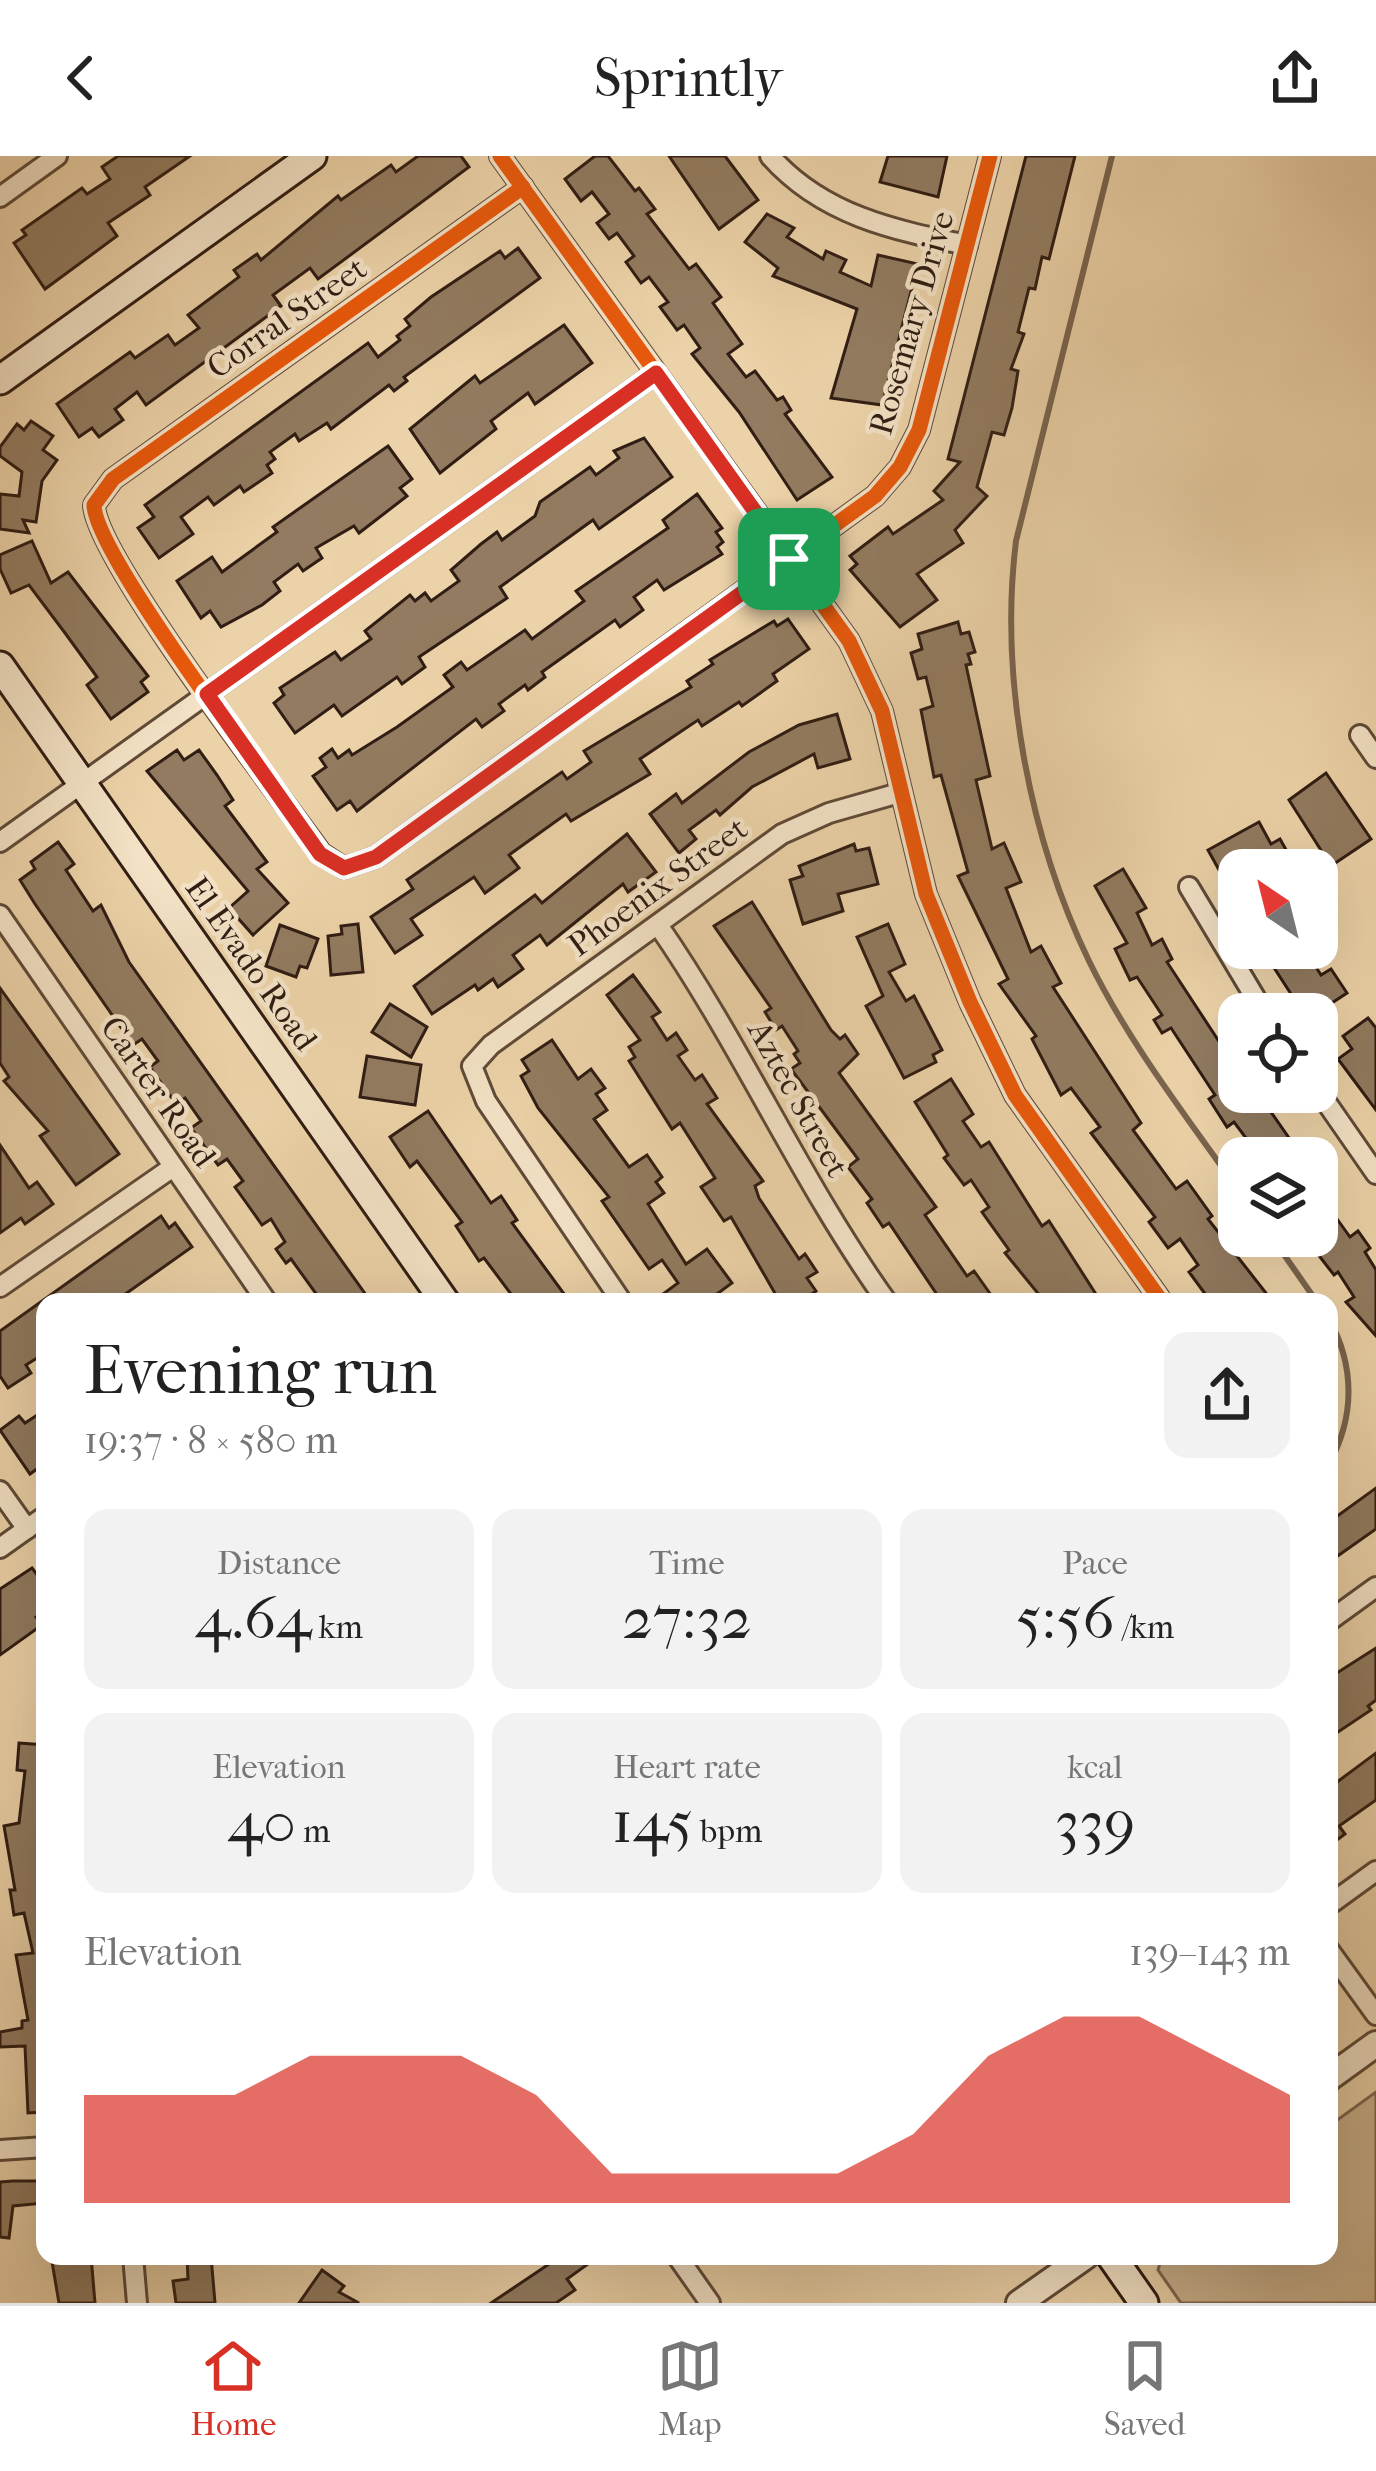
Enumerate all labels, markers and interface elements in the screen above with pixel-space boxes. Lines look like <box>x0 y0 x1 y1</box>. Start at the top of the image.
icon: back <box>48 45 114 111</box>
icon: share <box>1262 45 1328 111</box>
text: Sprintly <box>594 47 782 110</box>
street label: Rosemary Drive <box>861 207 963 439</box>
street label: Corral Street <box>200 249 374 387</box>
pin <box>738 508 840 610</box>
icon: arrive <box>756 526 822 592</box>
street label: Phoenix Street <box>561 809 755 965</box>
north arrow <box>1218 849 1338 969</box>
map controls <box>1218 849 1338 1257</box>
street label: El Evado Road <box>177 870 326 1059</box>
button: locate <box>1218 993 1338 1113</box>
street label: Carter Road <box>92 1009 225 1175</box>
street label: Aztec Street <box>738 1012 857 1184</box>
button: layers <box>1218 1137 1338 1257</box>
button: share <box>1164 1332 1290 1458</box>
text: Evening run <box>84 1333 437 1410</box>
text: 19:37 · 8 × 580 m <box>84 1417 337 1463</box>
text: Distance <box>217 1544 341 1583</box>
text: Time <box>650 1544 725 1583</box>
text: Pace <box>1062 1544 1128 1583</box>
text: 4.64 <box>195 1583 311 1654</box>
text: 27:32 <box>622 1583 752 1654</box>
text: 5:56 <box>1016 1583 1115 1654</box>
text: km <box>311 1608 363 1647</box>
text: /km <box>1115 1608 1174 1647</box>
text: Elevation <box>212 1748 346 1787</box>
text: Heart rate <box>613 1748 761 1787</box>
text: kcal <box>1067 1748 1123 1787</box>
text: 40 <box>227 1787 296 1858</box>
text: 145 <box>612 1787 693 1858</box>
text: 339 <box>1055 1787 1135 1858</box>
text: m <box>296 1812 331 1851</box>
text: bpm <box>693 1812 762 1851</box>
text: Elevation <box>84 1929 242 1975</box>
text: 139–143 m <box>1129 1929 1290 1975</box>
tab: Home <box>190 2333 276 2444</box>
tab: Map <box>657 2333 723 2444</box>
tab: Saved <box>1104 2333 1186 2444</box>

